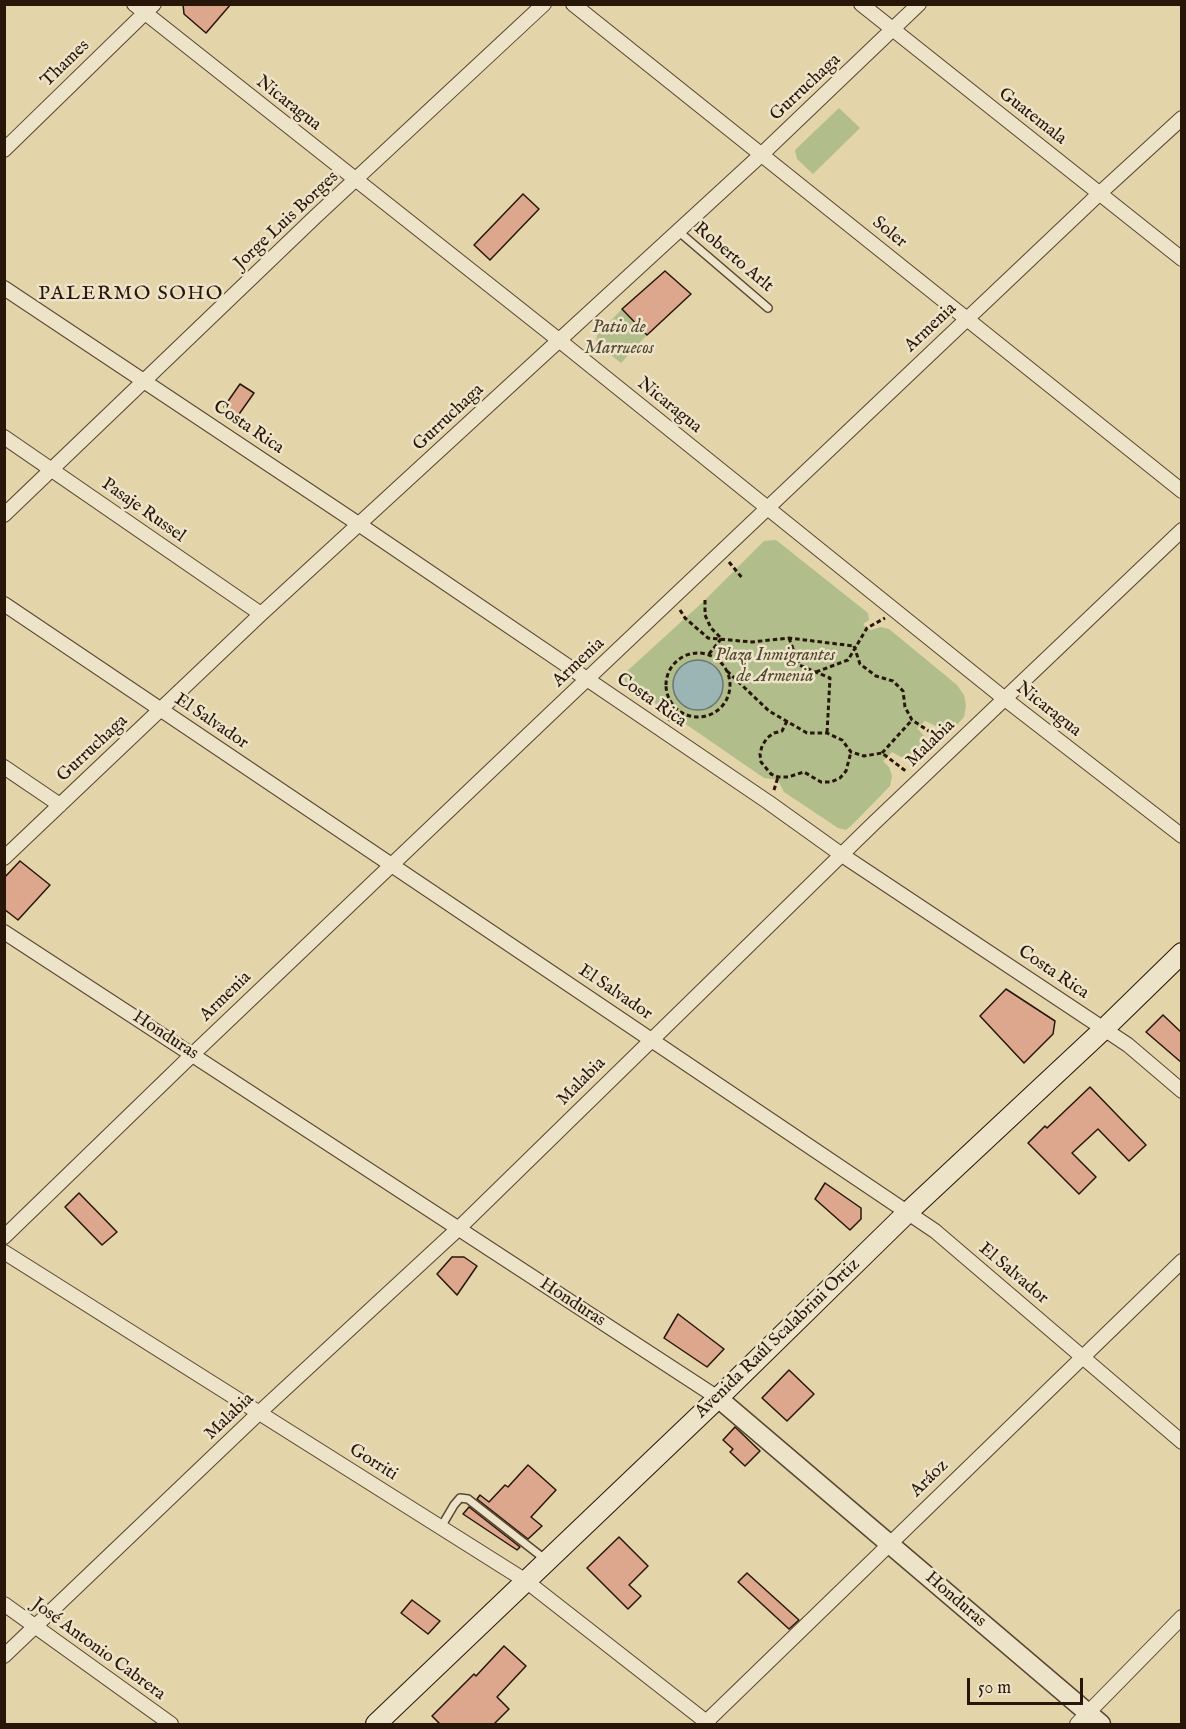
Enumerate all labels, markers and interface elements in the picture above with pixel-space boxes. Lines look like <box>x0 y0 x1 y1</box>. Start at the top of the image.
street label: Thames <box>37 36 95 92</box>
street label: Gurruchaga <box>766 50 846 126</box>
street label: Nicaragua <box>251 72 325 136</box>
street label: Guatemala <box>994 84 1070 150</box>
street label: Jorge Luis Borges <box>230 167 344 275</box>
street label: Soler <box>867 212 911 254</box>
street label: Roberto Arlt <box>689 218 777 298</box>
district label: PALERMO SOHO <box>38 283 224 307</box>
street label: Armenia <box>901 299 961 357</box>
park label: Patio de Marruecos <box>584 317 654 360</box>
street label: Nicaragua <box>632 373 706 439</box>
street label: Gurruchaga <box>409 380 489 456</box>
street label: Costa Rica <box>209 396 287 460</box>
street label: Pasaje Russel <box>97 474 189 548</box>
street label: Armenia <box>549 634 609 692</box>
park label: Plaza Inmigrantes de Armenia <box>715 645 835 688</box>
street label: Costa Rica <box>612 669 690 733</box>
street label: Nicaragua <box>1011 678 1085 742</box>
street label: El Salvador <box>170 689 252 755</box>
street label: Gurruchaga <box>53 711 133 787</box>
street label: Malabia <box>902 716 960 772</box>
street label: Costa Rica <box>1014 941 1092 1005</box>
street label: El Salvador <box>574 960 656 1026</box>
street label: Armenia <box>196 967 256 1027</box>
street label: Honduras <box>128 1007 202 1065</box>
street label: Malabia <box>553 1053 611 1111</box>
street label: El Salvador <box>974 1239 1052 1309</box>
street label: Avenida Raúl Scalabrini Ortiz <box>691 1255 865 1423</box>
street label: Honduras <box>535 1274 609 1332</box>
street label: Malabia <box>201 1389 259 1445</box>
street label: Gorriti <box>345 1440 401 1486</box>
street label: Aráoz <box>906 1456 954 1502</box>
street label: Honduras <box>920 1568 990 1632</box>
street label: José Antonio Cabrera <box>27 1594 169 1706</box>
scale bar <box>970 1666 1086 1704</box>
text: 50 m <box>978 1677 1011 1700</box>

